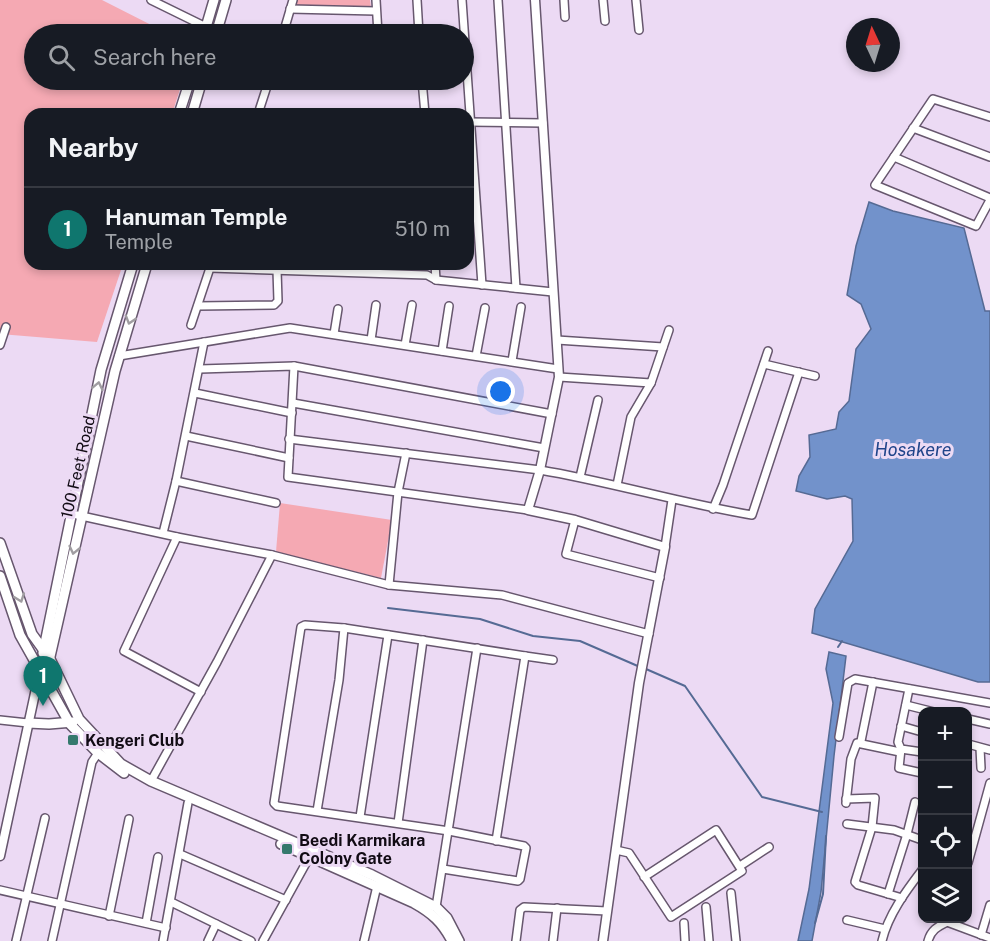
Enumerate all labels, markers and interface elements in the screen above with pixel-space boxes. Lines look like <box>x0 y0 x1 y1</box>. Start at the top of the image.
north arrow <box>846 18 900 72</box>
search box <box>24 24 474 90</box>
icon: search <box>45 41 78 74</box>
text: Search here <box>93 44 217 70</box>
text: Nearby <box>48 132 138 163</box>
text: Hanuman Temple <box>105 204 288 230</box>
text: 1 <box>63 217 72 241</box>
text: 510 m <box>395 217 450 241</box>
text: Temple <box>105 230 173 254</box>
one-way arrow <box>125 314 137 325</box>
your location <box>486 377 515 406</box>
one-way arrow <box>91 382 104 392</box>
street label: 100 Feet Road <box>57 414 99 520</box>
water label: Hosakere <box>875 439 952 460</box>
one-way arrow <box>69 545 82 555</box>
one-way arrow <box>12 592 25 603</box>
pin: 1 <box>24 656 63 706</box>
map controls <box>918 707 972 923</box>
button: + <box>918 707 972 761</box>
place label: Kengeri Club <box>85 731 184 750</box>
marker: Kengeri Club <box>66 733 80 747</box>
button: − <box>918 761 972 815</box>
button: locate <box>918 815 972 869</box>
place label: Beedi Karmikara Colony Gate <box>299 831 425 868</box>
marker: Beedi Karmikara Colony Gate <box>280 842 294 856</box>
button: layers <box>918 869 972 923</box>

